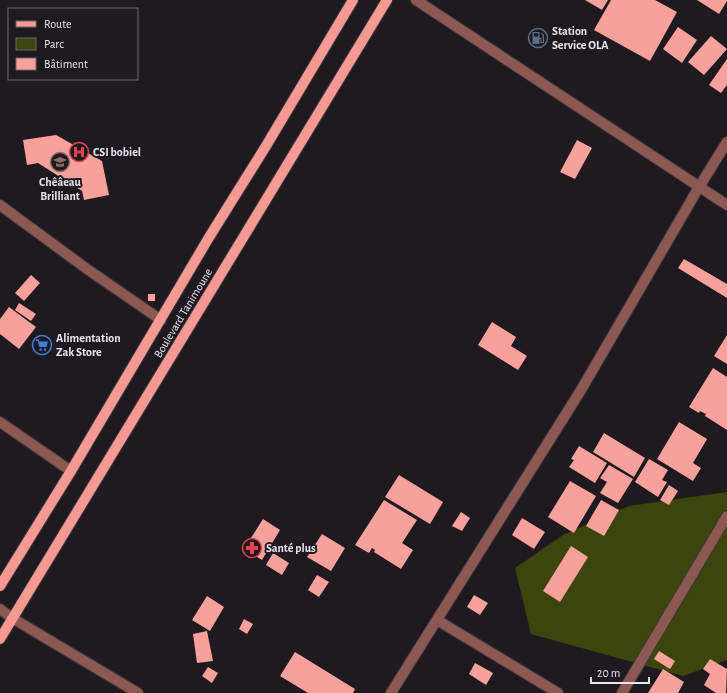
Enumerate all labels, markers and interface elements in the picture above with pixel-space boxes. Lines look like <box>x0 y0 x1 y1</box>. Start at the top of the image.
legend <box>8 8 138 80</box>
text: Route <box>44 18 71 30</box>
place label: Station Service OLA <box>552 25 609 51</box>
fuel station icon: Station Service OLA <box>527 27 549 49</box>
text: Parc <box>44 38 64 50</box>
text: Bâtiment <box>44 58 88 70</box>
hospital icon: CSI bobiel <box>68 141 90 163</box>
place label: CSI bobiel <box>93 146 141 158</box>
school or university icon: Chêâeau Brilliant <box>49 151 71 173</box>
place label: Chêâeau Brilliant <box>39 176 82 202</box>
street label: Boulevard Tanimoune <box>152 266 214 360</box>
place label: Alimentation Zak Store <box>56 332 121 358</box>
supermarket icon: Alimentation Zak Store <box>31 334 53 356</box>
pharmacy icon: Santé plus <box>241 537 263 559</box>
place label: Santé plus <box>266 542 316 554</box>
scale bar <box>591 659 649 685</box>
text: 20 m <box>597 667 620 679</box>

